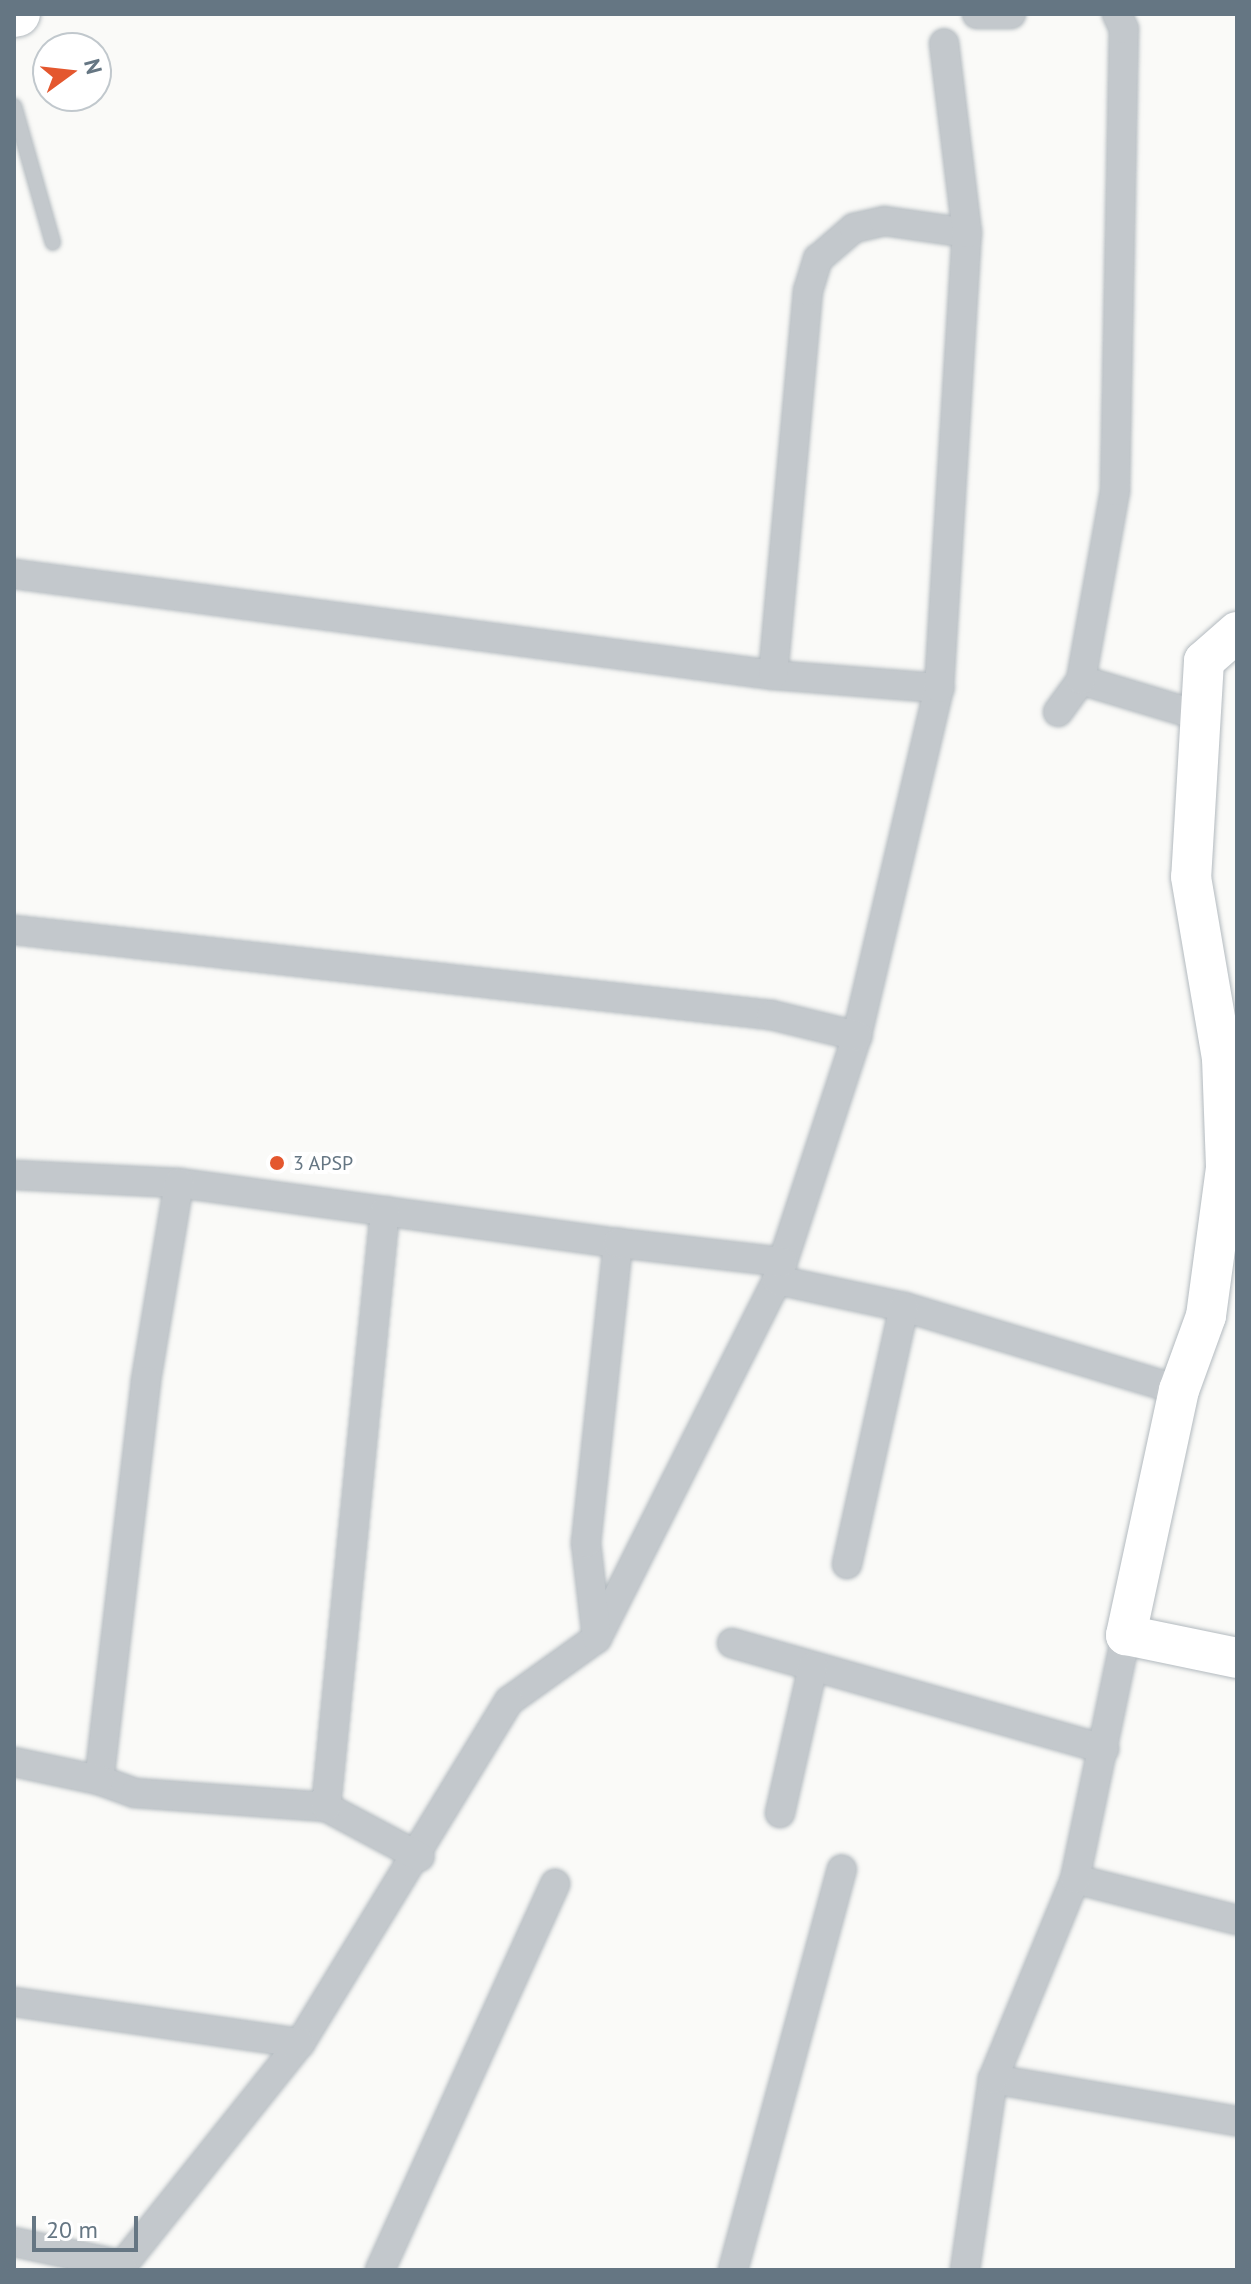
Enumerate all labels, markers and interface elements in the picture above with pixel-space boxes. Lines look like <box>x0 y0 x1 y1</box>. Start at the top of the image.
north arrow <box>32 32 112 112</box>
text: N <box>78 56 109 77</box>
place label: 3 APSP <box>293 1151 354 1175</box>
marker: 3 APSP <box>268 1154 286 1172</box>
scale bar <box>36 2200 142 2250</box>
text: 20 m <box>46 2214 98 2245</box>

